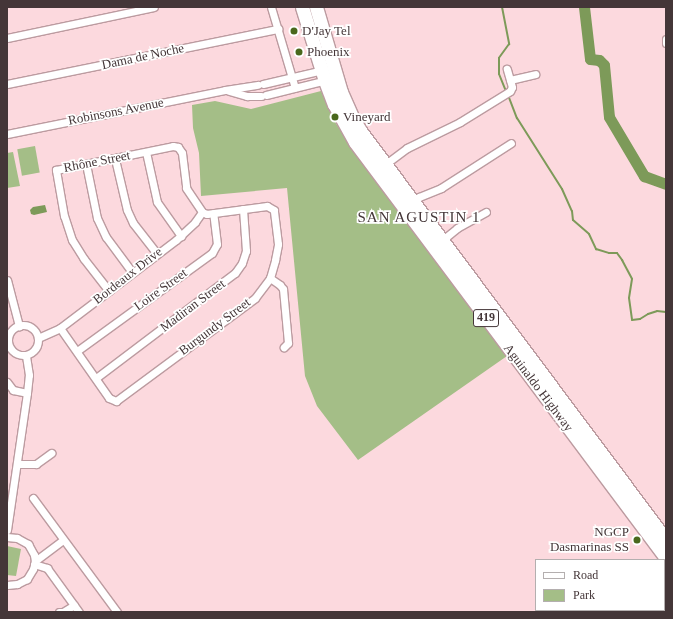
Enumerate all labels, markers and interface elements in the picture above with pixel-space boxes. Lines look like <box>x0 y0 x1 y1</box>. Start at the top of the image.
place label: D'Jay Tel <box>302 23 351 39</box>
marker: D'Jay Tel <box>289 26 299 36</box>
street label: Dama de Noche <box>100 41 186 73</box>
place label: Phoenix <box>307 44 350 60</box>
marker: Phoenix <box>294 47 304 57</box>
street label: Robinsons Avenue <box>67 95 165 129</box>
place label: Vineyard <box>343 109 391 125</box>
marker: Vineyard <box>330 112 340 122</box>
street label: Rhône Street <box>62 148 132 176</box>
district label: SAN AGUSTIN 1 <box>357 209 481 227</box>
street label: Bordeaux Drive <box>90 244 166 308</box>
street label: Loire Street <box>131 266 191 314</box>
street label: Madiran Street <box>157 276 229 336</box>
street label: Burgundy Street <box>176 295 254 359</box>
road number: 419 <box>473 308 499 328</box>
street label: Aguinaldo Highway <box>500 341 576 435</box>
place label: NGCP Dasmarinas SS <box>550 525 629 556</box>
marker: NGCP Dasmarinas SS <box>632 535 642 545</box>
legend <box>535 559 665 611</box>
text: Road <box>573 568 598 582</box>
text: Park <box>573 588 595 602</box>

